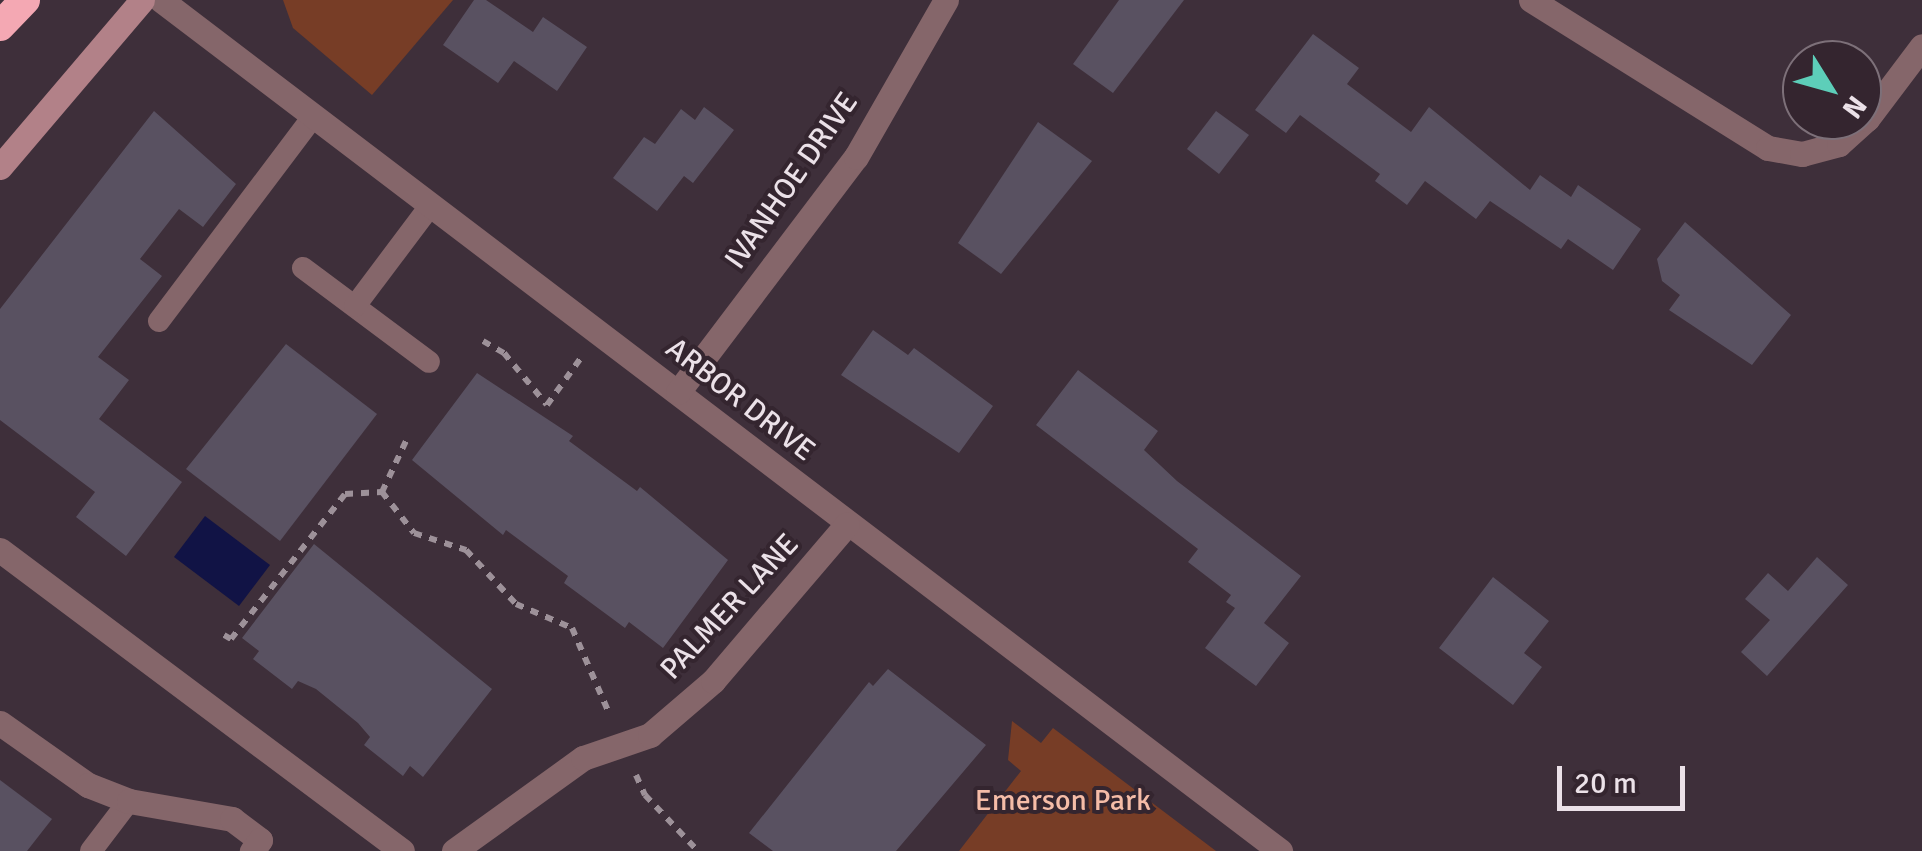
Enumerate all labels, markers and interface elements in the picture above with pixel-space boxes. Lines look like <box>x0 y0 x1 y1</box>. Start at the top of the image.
north arrow <box>1782 40 1882 140</box>
street label: IVANHOE DRIVE <box>718 86 866 276</box>
text: N <box>1835 89 1874 125</box>
street label: ARBOR DRIVE <box>658 331 822 469</box>
street label: PALMER LANE <box>653 527 807 687</box>
scale bar <box>1562 746 1690 808</box>
text: 20 m <box>1574 765 1637 802</box>
park label: Emerson Park <box>975 783 1151 819</box>

